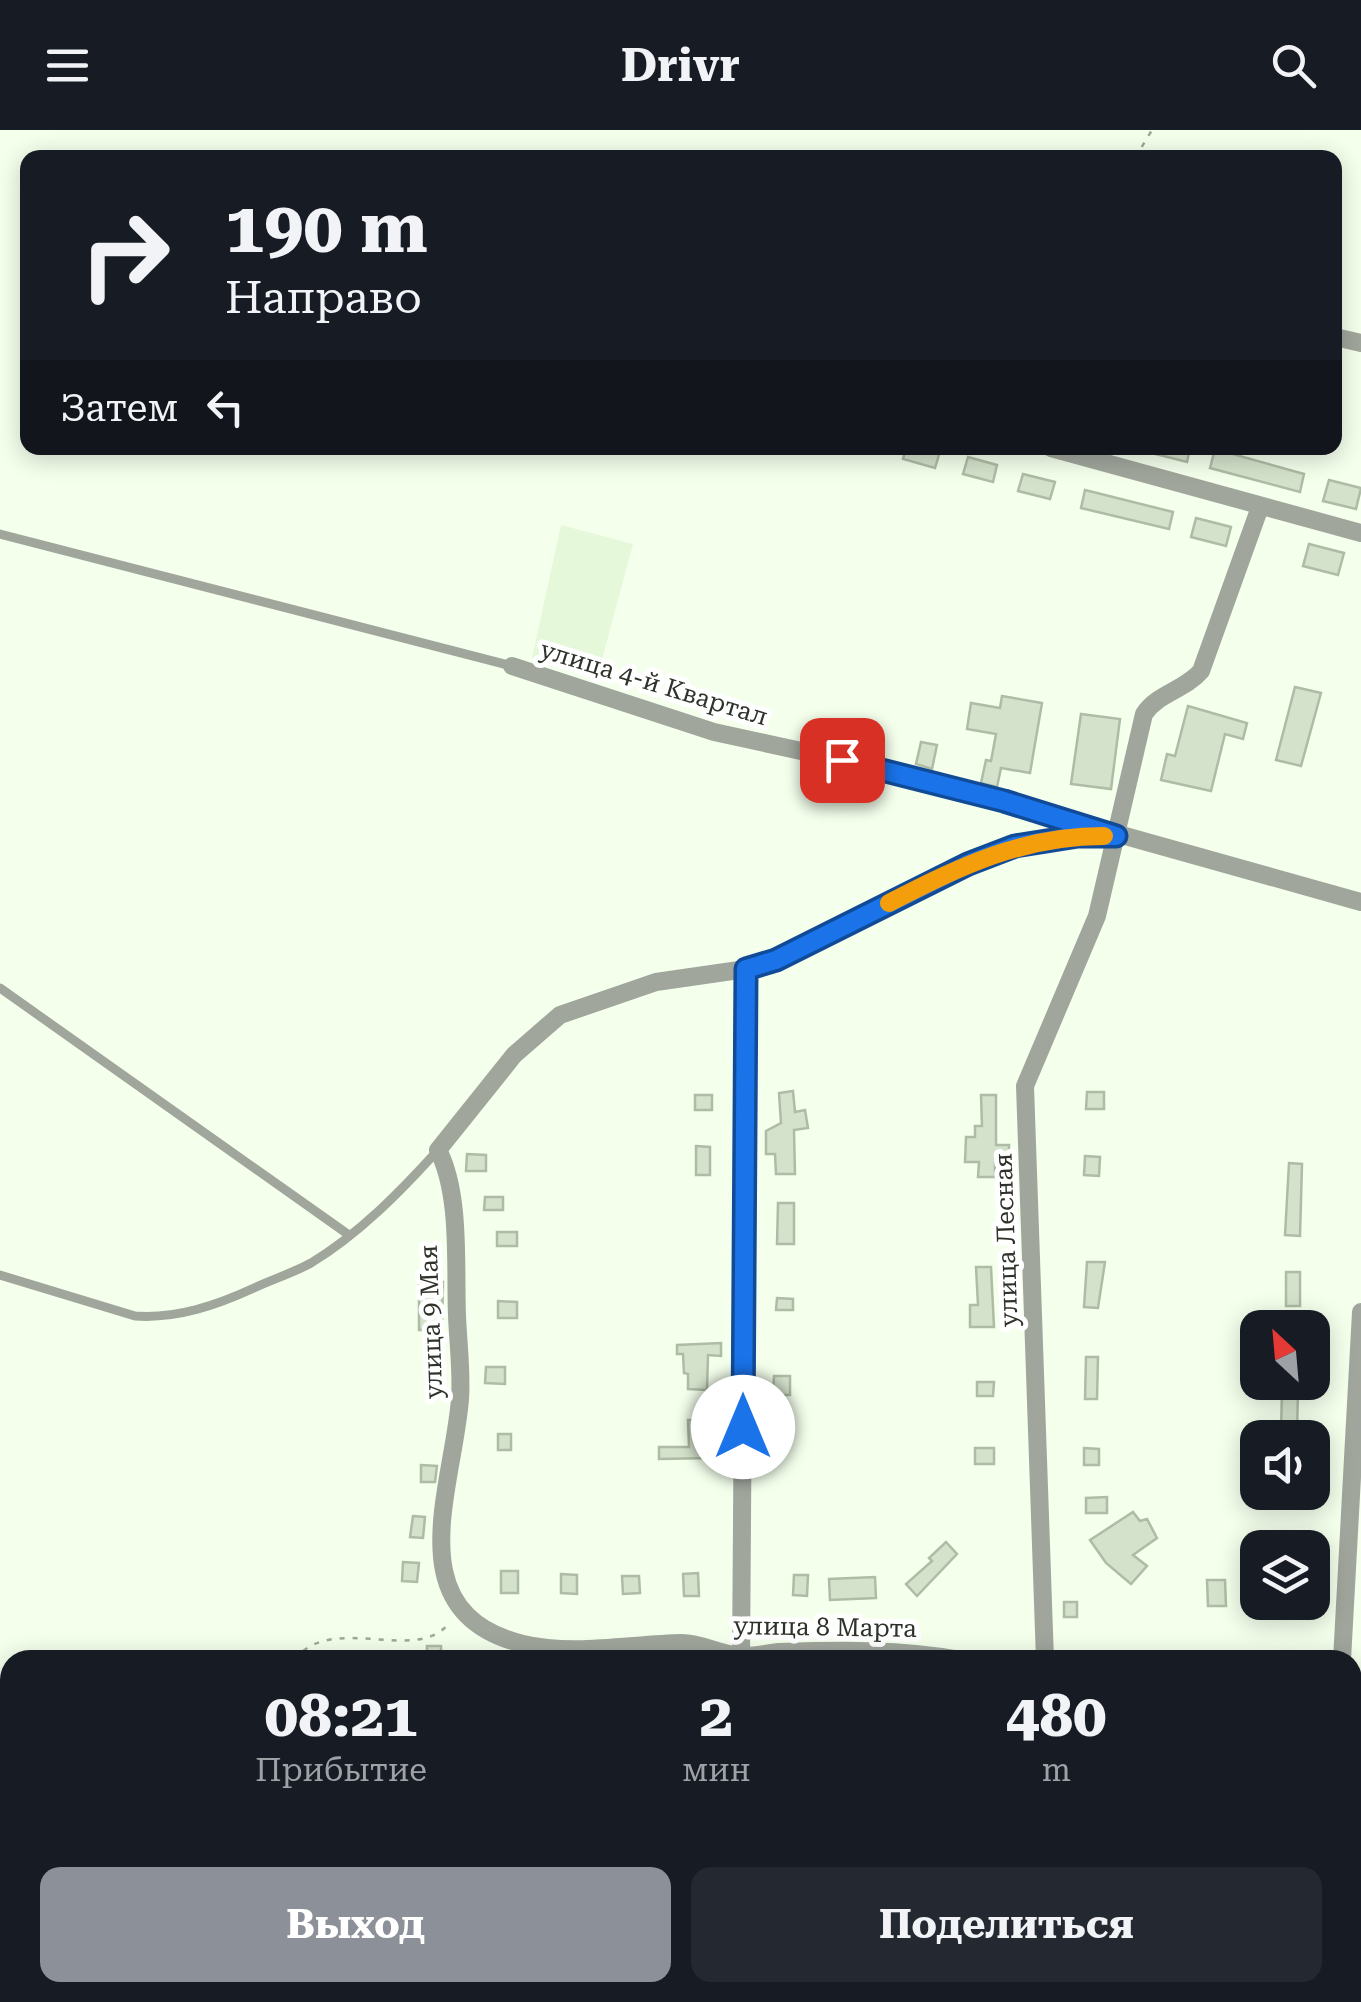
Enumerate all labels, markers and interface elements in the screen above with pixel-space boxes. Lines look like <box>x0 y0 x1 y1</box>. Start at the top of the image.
icon: menu <box>40 38 95 93</box>
icon: search <box>1266 38 1321 93</box>
text: Drivr <box>621 39 740 92</box>
text: 190 m <box>225 187 428 269</box>
icon: right <box>60 190 190 320</box>
text: Направо <box>225 271 422 324</box>
icon: left <box>198 380 253 435</box>
text: Затем <box>60 386 178 430</box>
street label: улица 4-й Квартал <box>537 635 771 731</box>
pin <box>800 718 885 803</box>
icon: arrive <box>815 733 870 788</box>
street label: улица Лесная <box>988 1153 1024 1327</box>
street label: улица 9 Мая <box>414 1244 448 1400</box>
north arrow <box>1240 1310 1330 1400</box>
map controls <box>1240 1310 1330 1620</box>
position arrow <box>691 1375 795 1479</box>
button: sound <box>1240 1420 1330 1510</box>
button: layers <box>1240 1530 1330 1620</box>
street label: улица 8 Марта <box>733 1611 917 1643</box>
text: 08:21 <box>265 1680 418 1751</box>
text: 2 <box>700 1680 733 1751</box>
text: 480 <box>1006 1680 1107 1751</box>
text: Прибытие <box>255 1751 427 1789</box>
text: мин <box>682 1751 750 1789</box>
text: m <box>1042 1751 1071 1789</box>
button: Выход <box>40 1867 671 1982</box>
button: Поделиться <box>691 1867 1322 1982</box>

